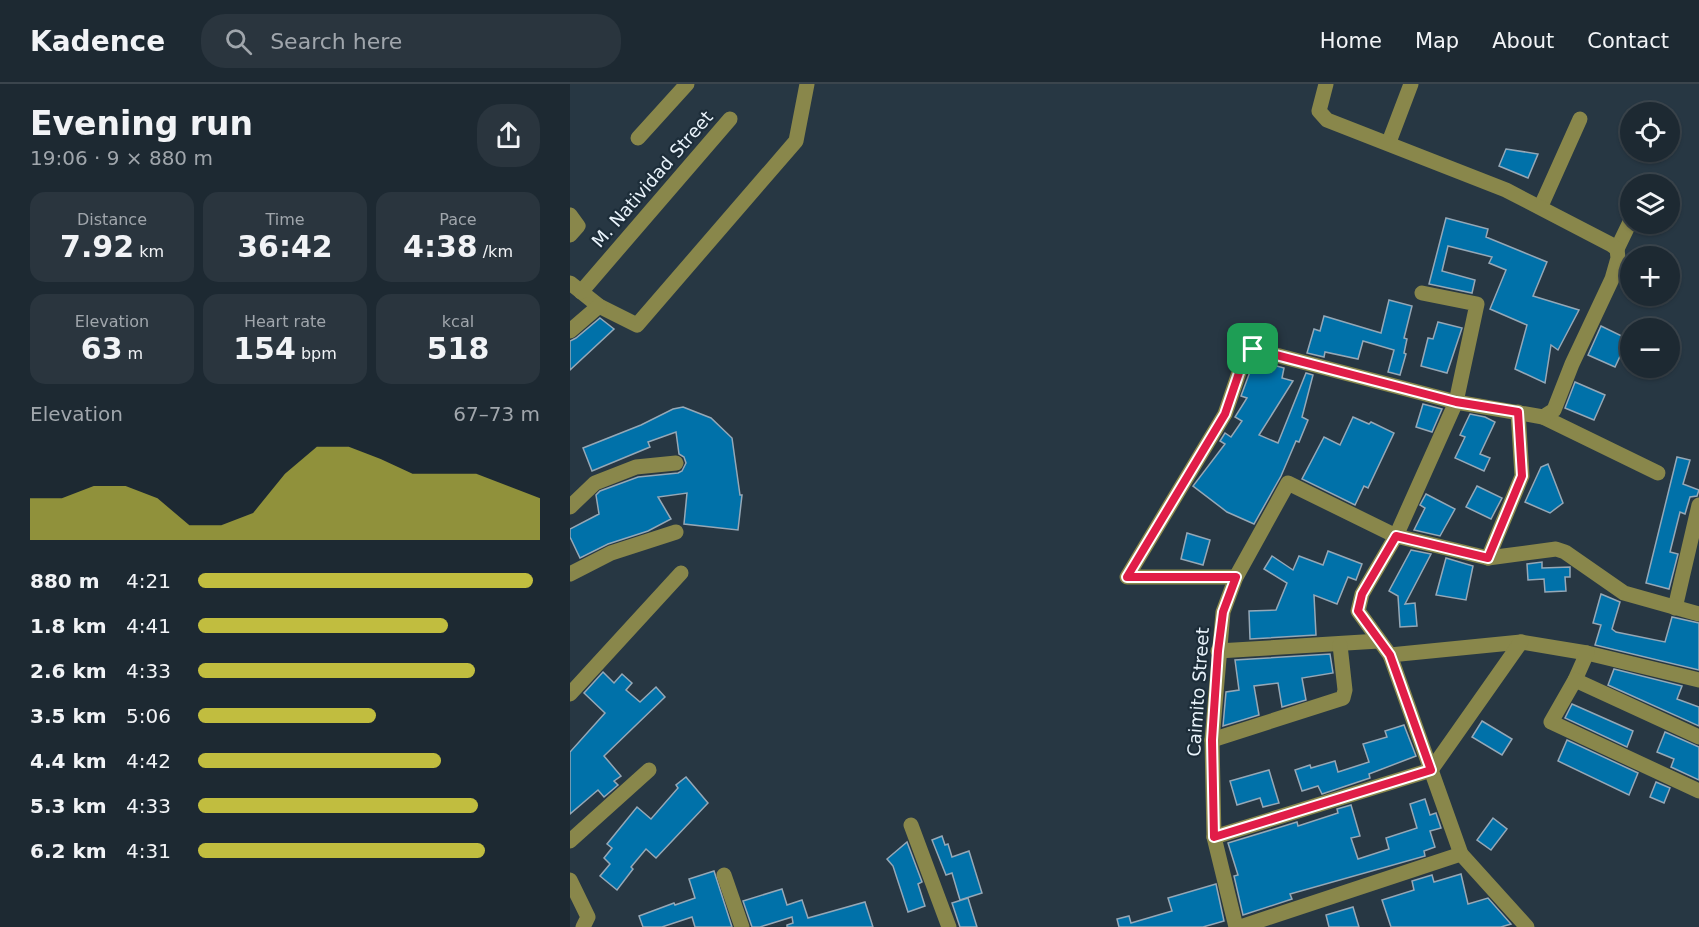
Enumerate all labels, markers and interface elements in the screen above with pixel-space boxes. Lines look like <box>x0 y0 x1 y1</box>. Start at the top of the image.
search box <box>201 14 621 68</box>
text: Kadence <box>30 25 165 58</box>
icon: search <box>222 25 255 58</box>
text: Search here <box>270 29 402 54</box>
text: Home <box>1320 29 1382 53</box>
text: Map <box>1415 29 1459 53</box>
text: About <box>1492 29 1554 53</box>
text: Contact <box>1587 29 1669 53</box>
map controls <box>1620 102 1680 378</box>
button: locate <box>1620 102 1680 162</box>
text: Evening run <box>30 104 253 143</box>
button: share <box>477 104 540 167</box>
street label: M. Natividad Street <box>587 107 717 251</box>
text: 19:06 · 9 × 880 m <box>30 146 213 170</box>
button: layers <box>1620 174 1680 234</box>
text: Distance <box>77 210 147 229</box>
text: Time <box>265 210 305 229</box>
text: Pace <box>439 210 477 229</box>
text: 7.92 <box>60 229 134 264</box>
text: 36:42 <box>237 229 333 264</box>
text: 4:38 <box>403 229 478 264</box>
text: km <box>134 242 164 261</box>
text: /km <box>478 242 513 261</box>
button: + <box>1620 246 1680 306</box>
text: Elevation <box>75 312 149 331</box>
text: Heart rate <box>244 312 326 331</box>
text: kcal <box>442 312 474 331</box>
button: − <box>1620 318 1680 378</box>
pin <box>1227 323 1278 374</box>
text: 63 <box>81 331 123 366</box>
text: 154 <box>233 331 296 366</box>
text: 518 <box>427 331 489 366</box>
icon: arrive <box>1236 332 1269 365</box>
text: m <box>123 344 143 363</box>
text: bpm <box>296 344 337 363</box>
text: Elevation <box>30 402 123 426</box>
text: 67–73 m <box>453 402 540 426</box>
text: 880 m <box>30 569 100 593</box>
text: 4:21 <box>126 569 171 593</box>
text: 1.8 km <box>30 614 107 638</box>
text: 4:41 <box>126 614 171 638</box>
street label: Caimito Street <box>1183 627 1213 757</box>
text: 2.6 km <box>30 659 107 683</box>
text: 4:33 <box>126 659 171 683</box>
text: 3.5 km <box>30 704 107 728</box>
text: 5:06 <box>126 704 171 728</box>
text: 4.4 km <box>30 749 107 773</box>
text: 4:42 <box>126 749 171 773</box>
text: 5.3 km <box>30 794 107 818</box>
text: 4:33 <box>126 794 171 818</box>
text: 6.2 km <box>30 839 107 863</box>
text: 4:31 <box>126 839 171 863</box>

